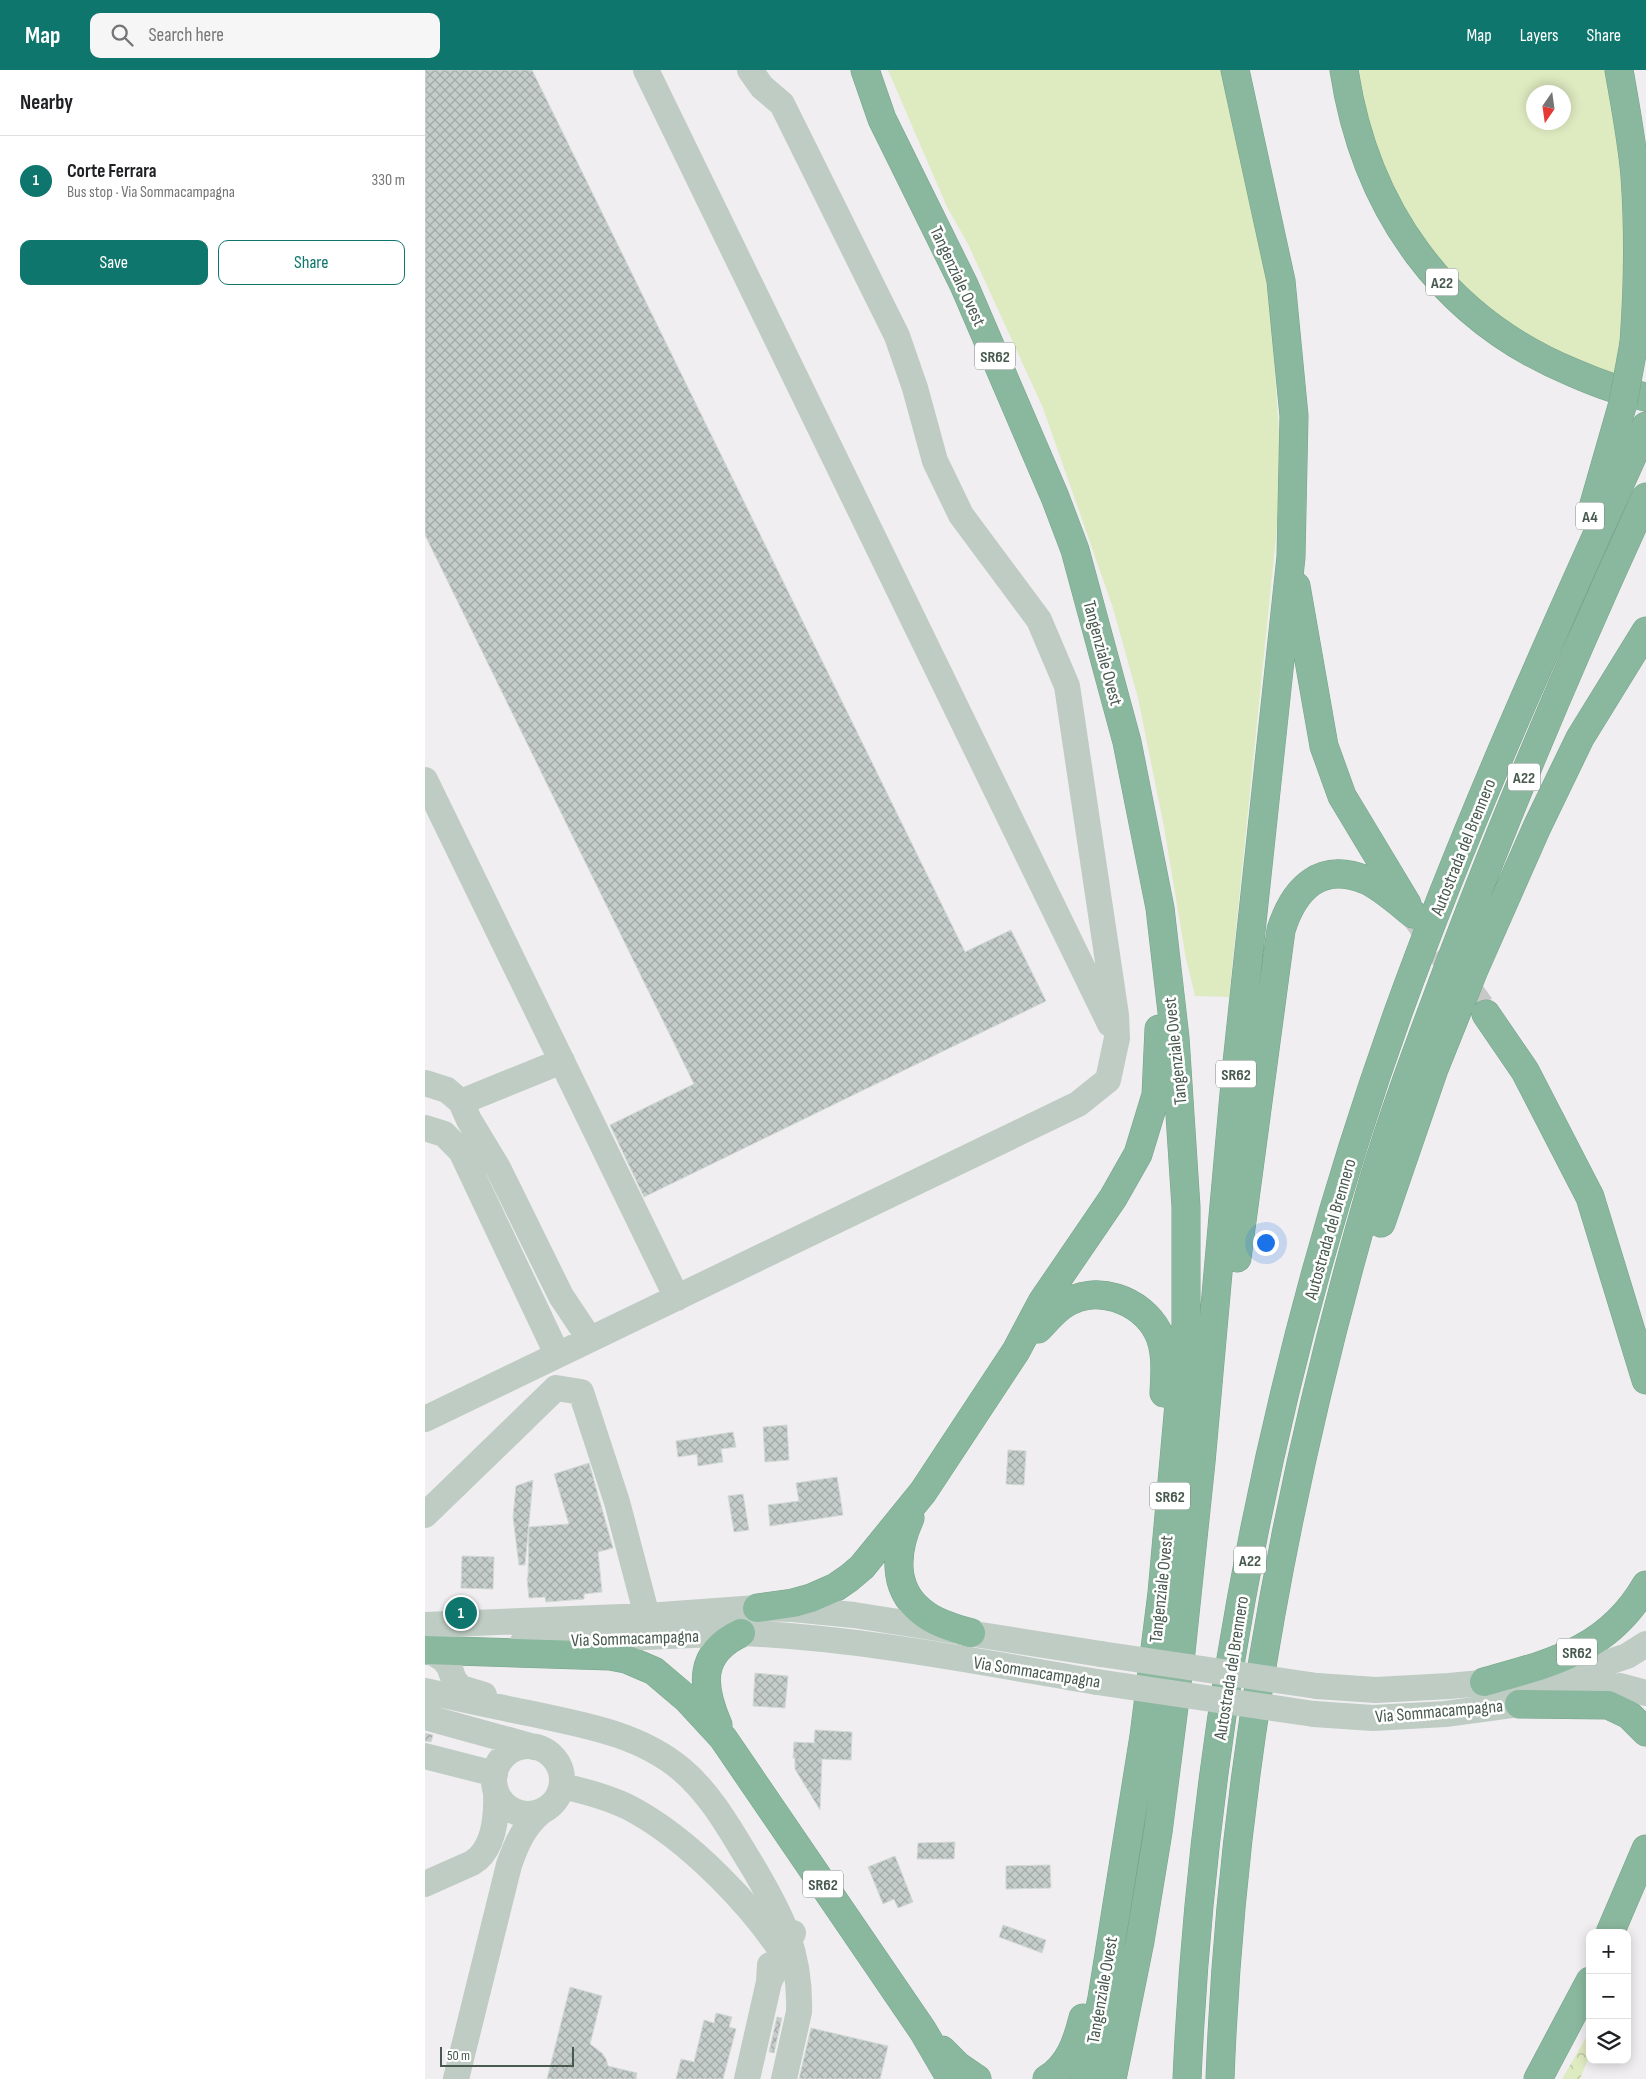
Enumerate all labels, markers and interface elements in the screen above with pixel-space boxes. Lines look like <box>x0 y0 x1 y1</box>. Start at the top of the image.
search box <box>90 13 440 58</box>
text: Map <box>25 21 60 50</box>
icon: search <box>108 21 136 49</box>
text: Search here <box>148 24 224 47</box>
text: Map <box>1467 25 1492 46</box>
text: Layers <box>1520 25 1559 46</box>
text: Share <box>1587 25 1621 46</box>
north arrow <box>1526 85 1571 130</box>
text: Nearby <box>20 90 73 115</box>
text: Corte Ferrara <box>67 160 157 183</box>
text: 1 <box>33 171 39 190</box>
text: 330 m <box>372 171 405 190</box>
text: Bus stop · Via Sommacampagna <box>67 183 235 202</box>
street label: Tangenziale Ovest <box>925 223 990 330</box>
button: Save <box>20 240 208 285</box>
button: Share <box>218 240 405 285</box>
road number: A22 <box>1426 268 1458 296</box>
road number: SR62 <box>975 342 1015 370</box>
road number: A4 <box>1576 502 1604 530</box>
street label: Tangenziale Ovest <box>1078 598 1127 708</box>
road number: A22 <box>1508 764 1540 790</box>
street label: Autostrada del Brennero <box>1426 776 1500 919</box>
street label: Tangenziale Ovest <box>1159 996 1192 1106</box>
road number: SR62 <box>1216 1061 1256 1088</box>
street label: Autostrada del Brennero <box>1300 1156 1361 1303</box>
your location <box>1253 1230 1279 1256</box>
road number: SR62 <box>1150 1482 1190 1510</box>
street label: Tangenziale Ovest <box>1145 1534 1178 1644</box>
road number: A22 <box>1234 1546 1266 1574</box>
pin: 1 <box>445 1594 477 1632</box>
street label: Autostrada del Brennero <box>1210 1595 1253 1742</box>
street label: Via Sommacampagna <box>571 1626 699 1651</box>
road number: SR62 <box>1557 1638 1597 1665</box>
street label: Via Sommacampagna <box>972 1652 1102 1693</box>
street label: Via Sommacampagna <box>1374 1695 1504 1728</box>
road number: SR62 <box>803 1870 843 1898</box>
map controls <box>1586 1929 1631 2064</box>
button: + <box>1586 1929 1631 1974</box>
street label: Tangenziale Ovest <box>1083 1935 1122 2045</box>
button: − <box>1586 1974 1631 2019</box>
button: layers <box>1586 2019 1631 2064</box>
scale bar <box>440 2044 574 2067</box>
text: 50 m <box>447 2047 470 2064</box>

